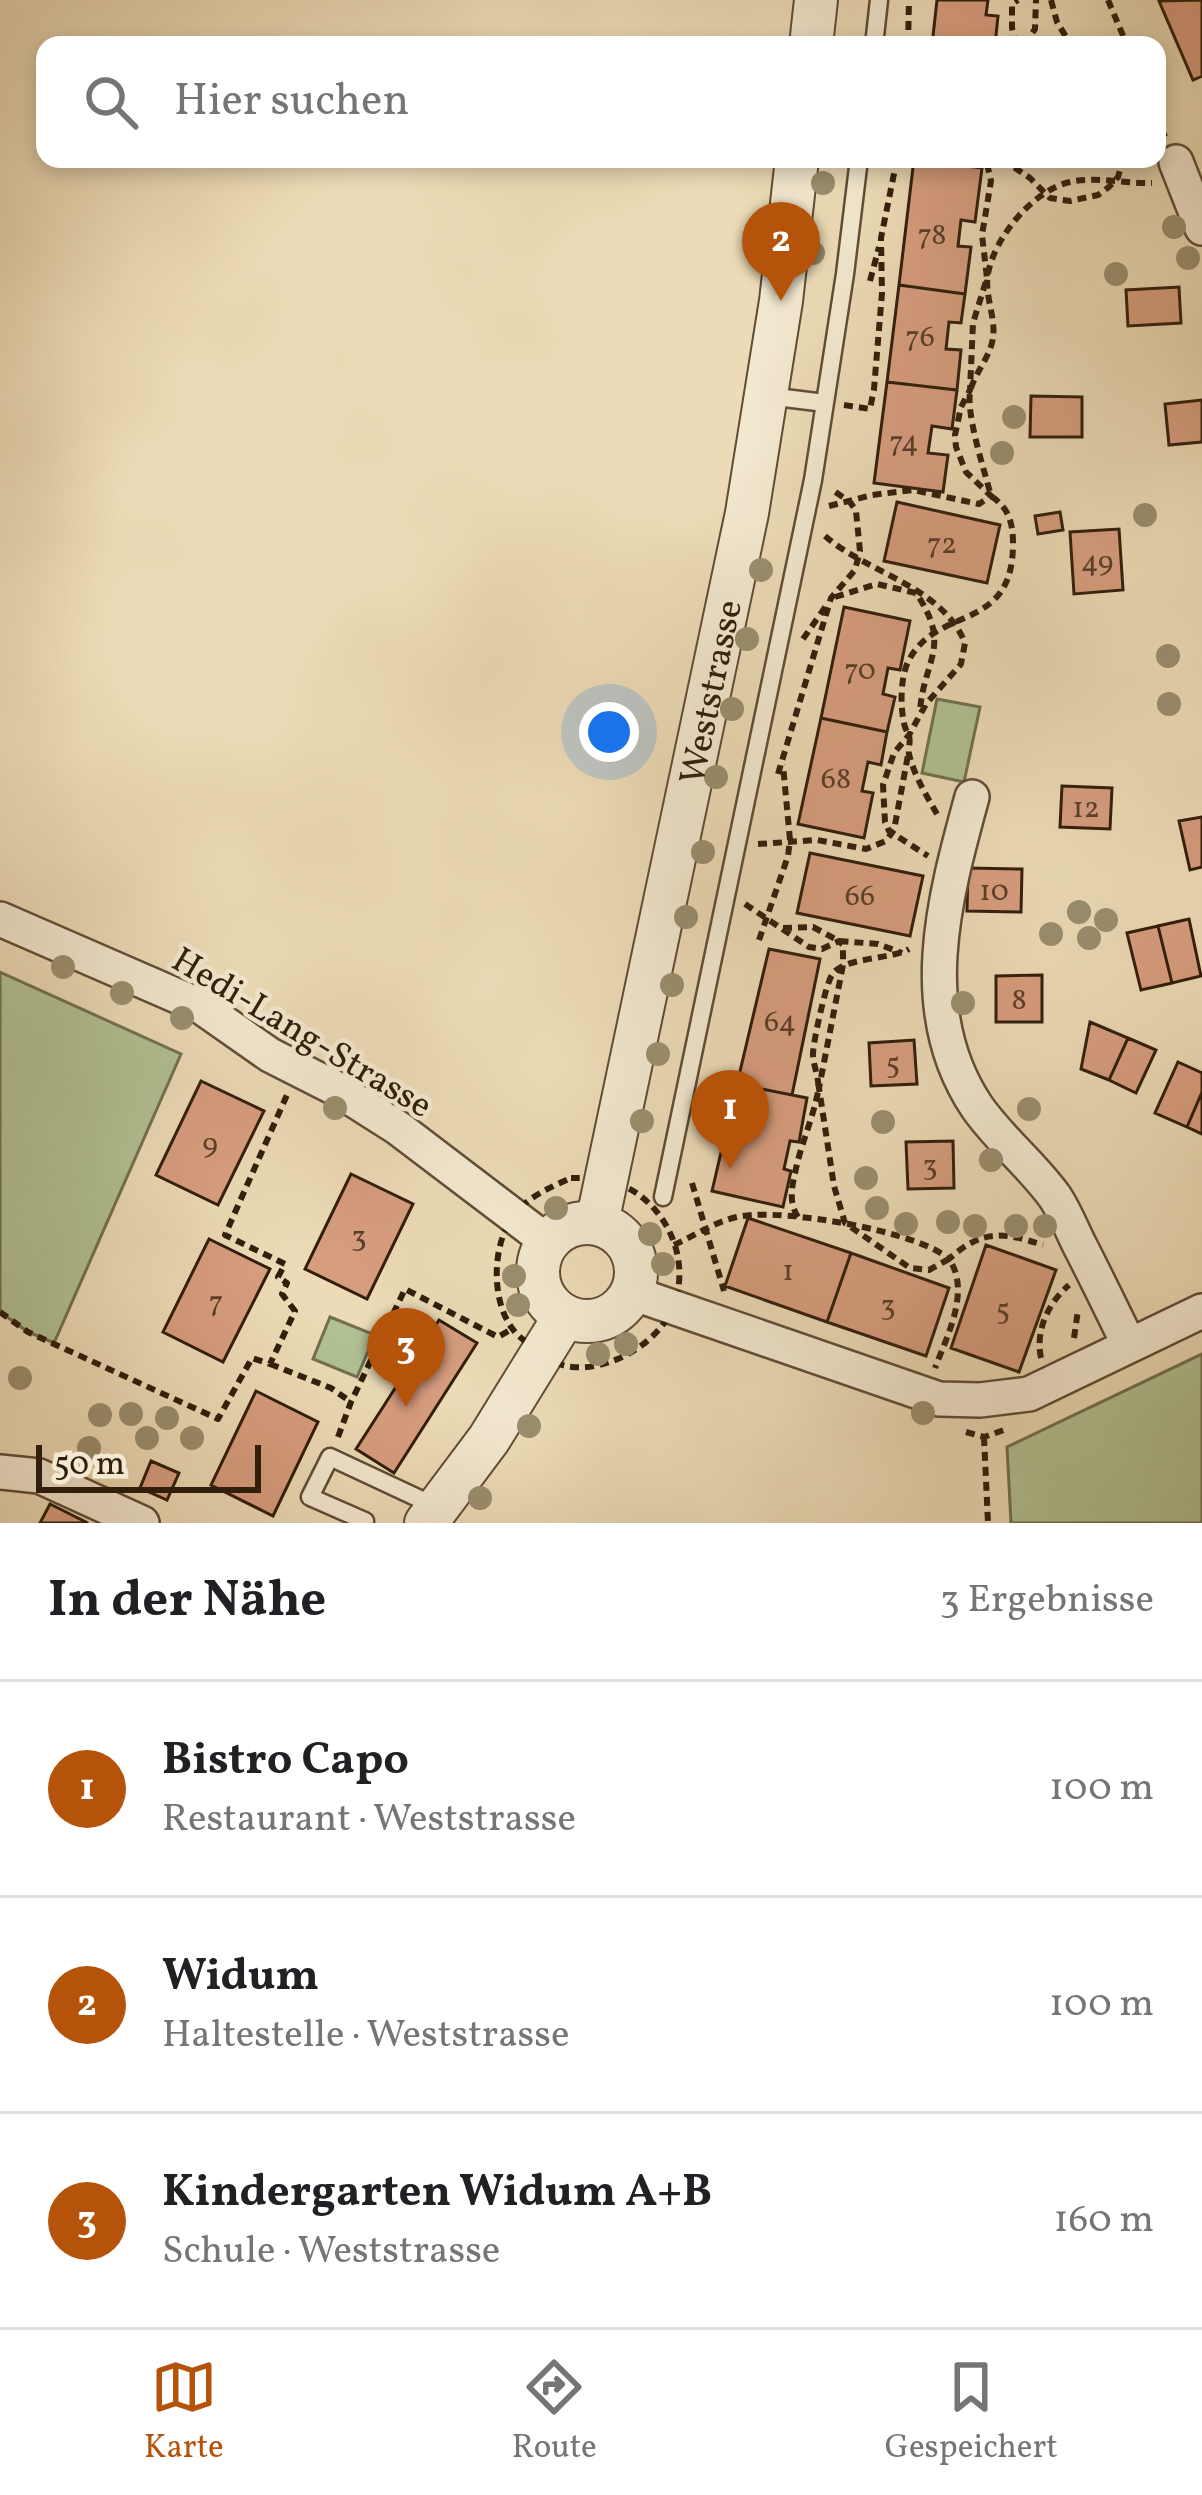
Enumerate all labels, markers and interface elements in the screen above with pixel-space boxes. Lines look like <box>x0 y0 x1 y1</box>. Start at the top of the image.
search box <box>36 36 1166 168</box>
icon: search <box>78 69 144 135</box>
text: Hier suchen <box>174 71 409 134</box>
pin: 2 <box>742 202 820 301</box>
house number: 78 <box>918 215 946 257</box>
house number: 76 <box>905 317 935 359</box>
house number: 74 <box>889 422 919 464</box>
house number: 72 <box>927 524 957 566</box>
house number: 49 <box>1081 542 1113 584</box>
street label: Weststrasse <box>669 596 757 789</box>
house number: 70 <box>844 650 876 692</box>
your location <box>579 702 639 762</box>
house number: 68 <box>821 759 851 801</box>
house number: 12 <box>1072 788 1100 830</box>
house number: 10 <box>979 871 1009 913</box>
house number: 66 <box>845 876 875 918</box>
street label: Hedi-Lang-Strasse <box>161 937 441 1132</box>
house number: 8 <box>1011 980 1027 1022</box>
house number: 64 <box>764 1002 796 1044</box>
house number: 5 <box>886 1044 900 1086</box>
pin: 1 <box>691 1070 769 1169</box>
house number: 9 <box>202 1124 218 1166</box>
house number: 3 <box>922 1146 938 1188</box>
house number: 3 <box>351 1217 367 1259</box>
house number: 1 <box>782 1251 794 1293</box>
house number: 7 <box>209 1282 223 1324</box>
house number: 3 <box>880 1286 896 1328</box>
house number: 5 <box>996 1290 1010 1332</box>
pin: 3 <box>367 1308 445 1407</box>
scale bar <box>36 1439 261 1492</box>
text: 50 m <box>54 1443 125 1489</box>
text: In der Nähe <box>48 1566 326 1637</box>
text: 3 Ergebnisse <box>940 1574 1154 1628</box>
text: Bistro Capo <box>162 1730 409 1793</box>
text: 1 <box>79 1762 95 1816</box>
text: 100 m <box>1049 1762 1154 1816</box>
text: Restaurant · Weststrasse <box>162 1793 576 1847</box>
text: Widum <box>162 1946 319 2009</box>
text: 2 <box>77 1978 97 2032</box>
text: 100 m <box>1049 1978 1154 2032</box>
text: Haltestelle · Weststrasse <box>162 2009 569 2063</box>
text: Kindergarten Widum A+B <box>162 2162 712 2225</box>
text: 3 <box>77 2194 97 2248</box>
text: 160 m <box>1053 2194 1154 2248</box>
text: Schule · Weststrasse <box>162 2225 500 2279</box>
tab: Karte <box>144 2354 224 2472</box>
tab: Route <box>512 2354 597 2472</box>
tab: Gespeichert <box>885 2354 1058 2472</box>

